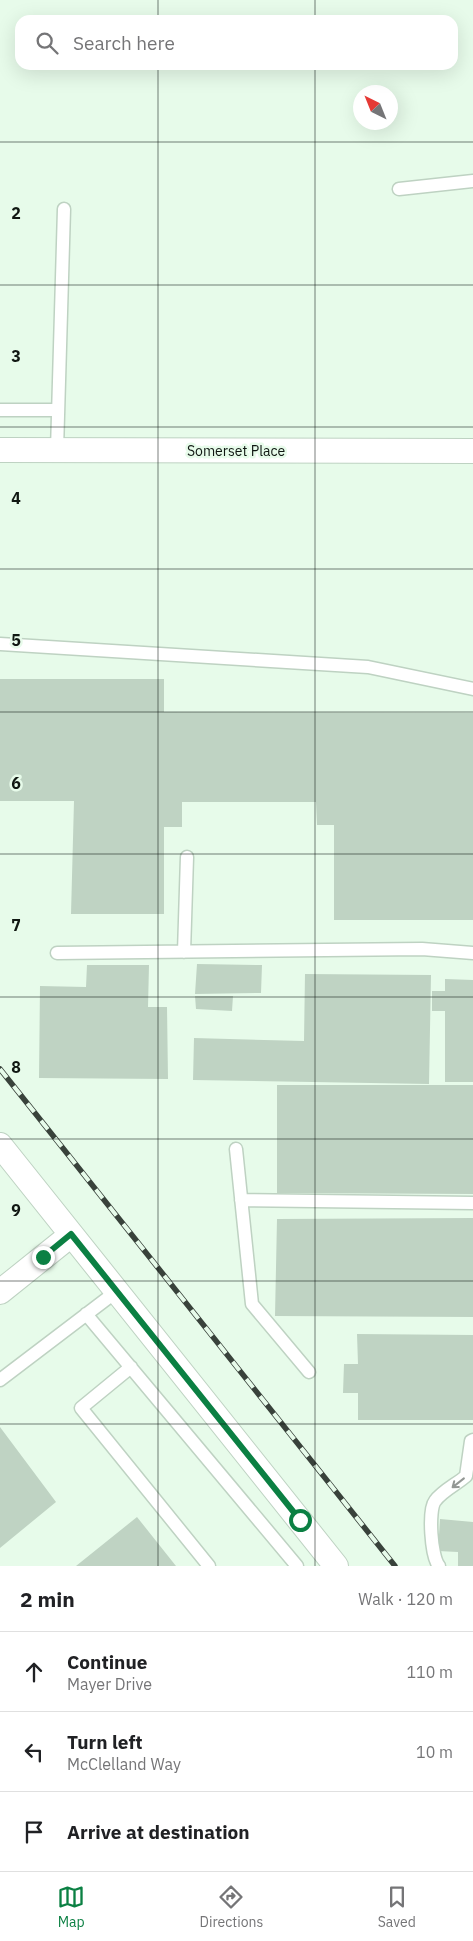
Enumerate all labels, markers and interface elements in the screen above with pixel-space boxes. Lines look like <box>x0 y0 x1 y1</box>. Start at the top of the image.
search box <box>15 15 458 70</box>
icon: search <box>33 29 61 57</box>
text: Search here <box>73 31 175 55</box>
north arrow <box>353 85 398 130</box>
text: 2 <box>11 203 21 223</box>
text: 3 <box>11 346 21 366</box>
street label: Somerset Place <box>187 442 285 460</box>
text: 4 <box>11 488 21 508</box>
text: 5 <box>11 630 21 650</box>
text: 6 <box>11 773 21 793</box>
text: 7 <box>11 915 21 935</box>
text: 8 <box>11 1057 21 1077</box>
text: 9 <box>11 1200 21 1220</box>
route end <box>32 1246 55 1269</box>
one-way arrow <box>451 1477 464 1488</box>
route start <box>289 1509 312 1532</box>
text: 2 min <box>20 1585 75 1613</box>
text: Walk · 120 m <box>358 1589 453 1609</box>
text: Continue <box>67 1650 147 1674</box>
icon: ahead <box>20 1658 48 1686</box>
text: 110 m <box>406 1662 453 1682</box>
text: Mayer Drive <box>67 1674 152 1694</box>
text: Turn left <box>67 1730 143 1754</box>
icon: left <box>20 1738 48 1766</box>
text: 10 m <box>416 1742 453 1762</box>
text: McClelland Way <box>67 1754 181 1774</box>
icon: arrive <box>20 1818 48 1846</box>
text: Arrive at destination <box>67 1820 250 1844</box>
tab: Map <box>57 1883 85 1931</box>
tab: Directions <box>200 1883 263 1931</box>
tab: Saved <box>378 1883 416 1931</box>

